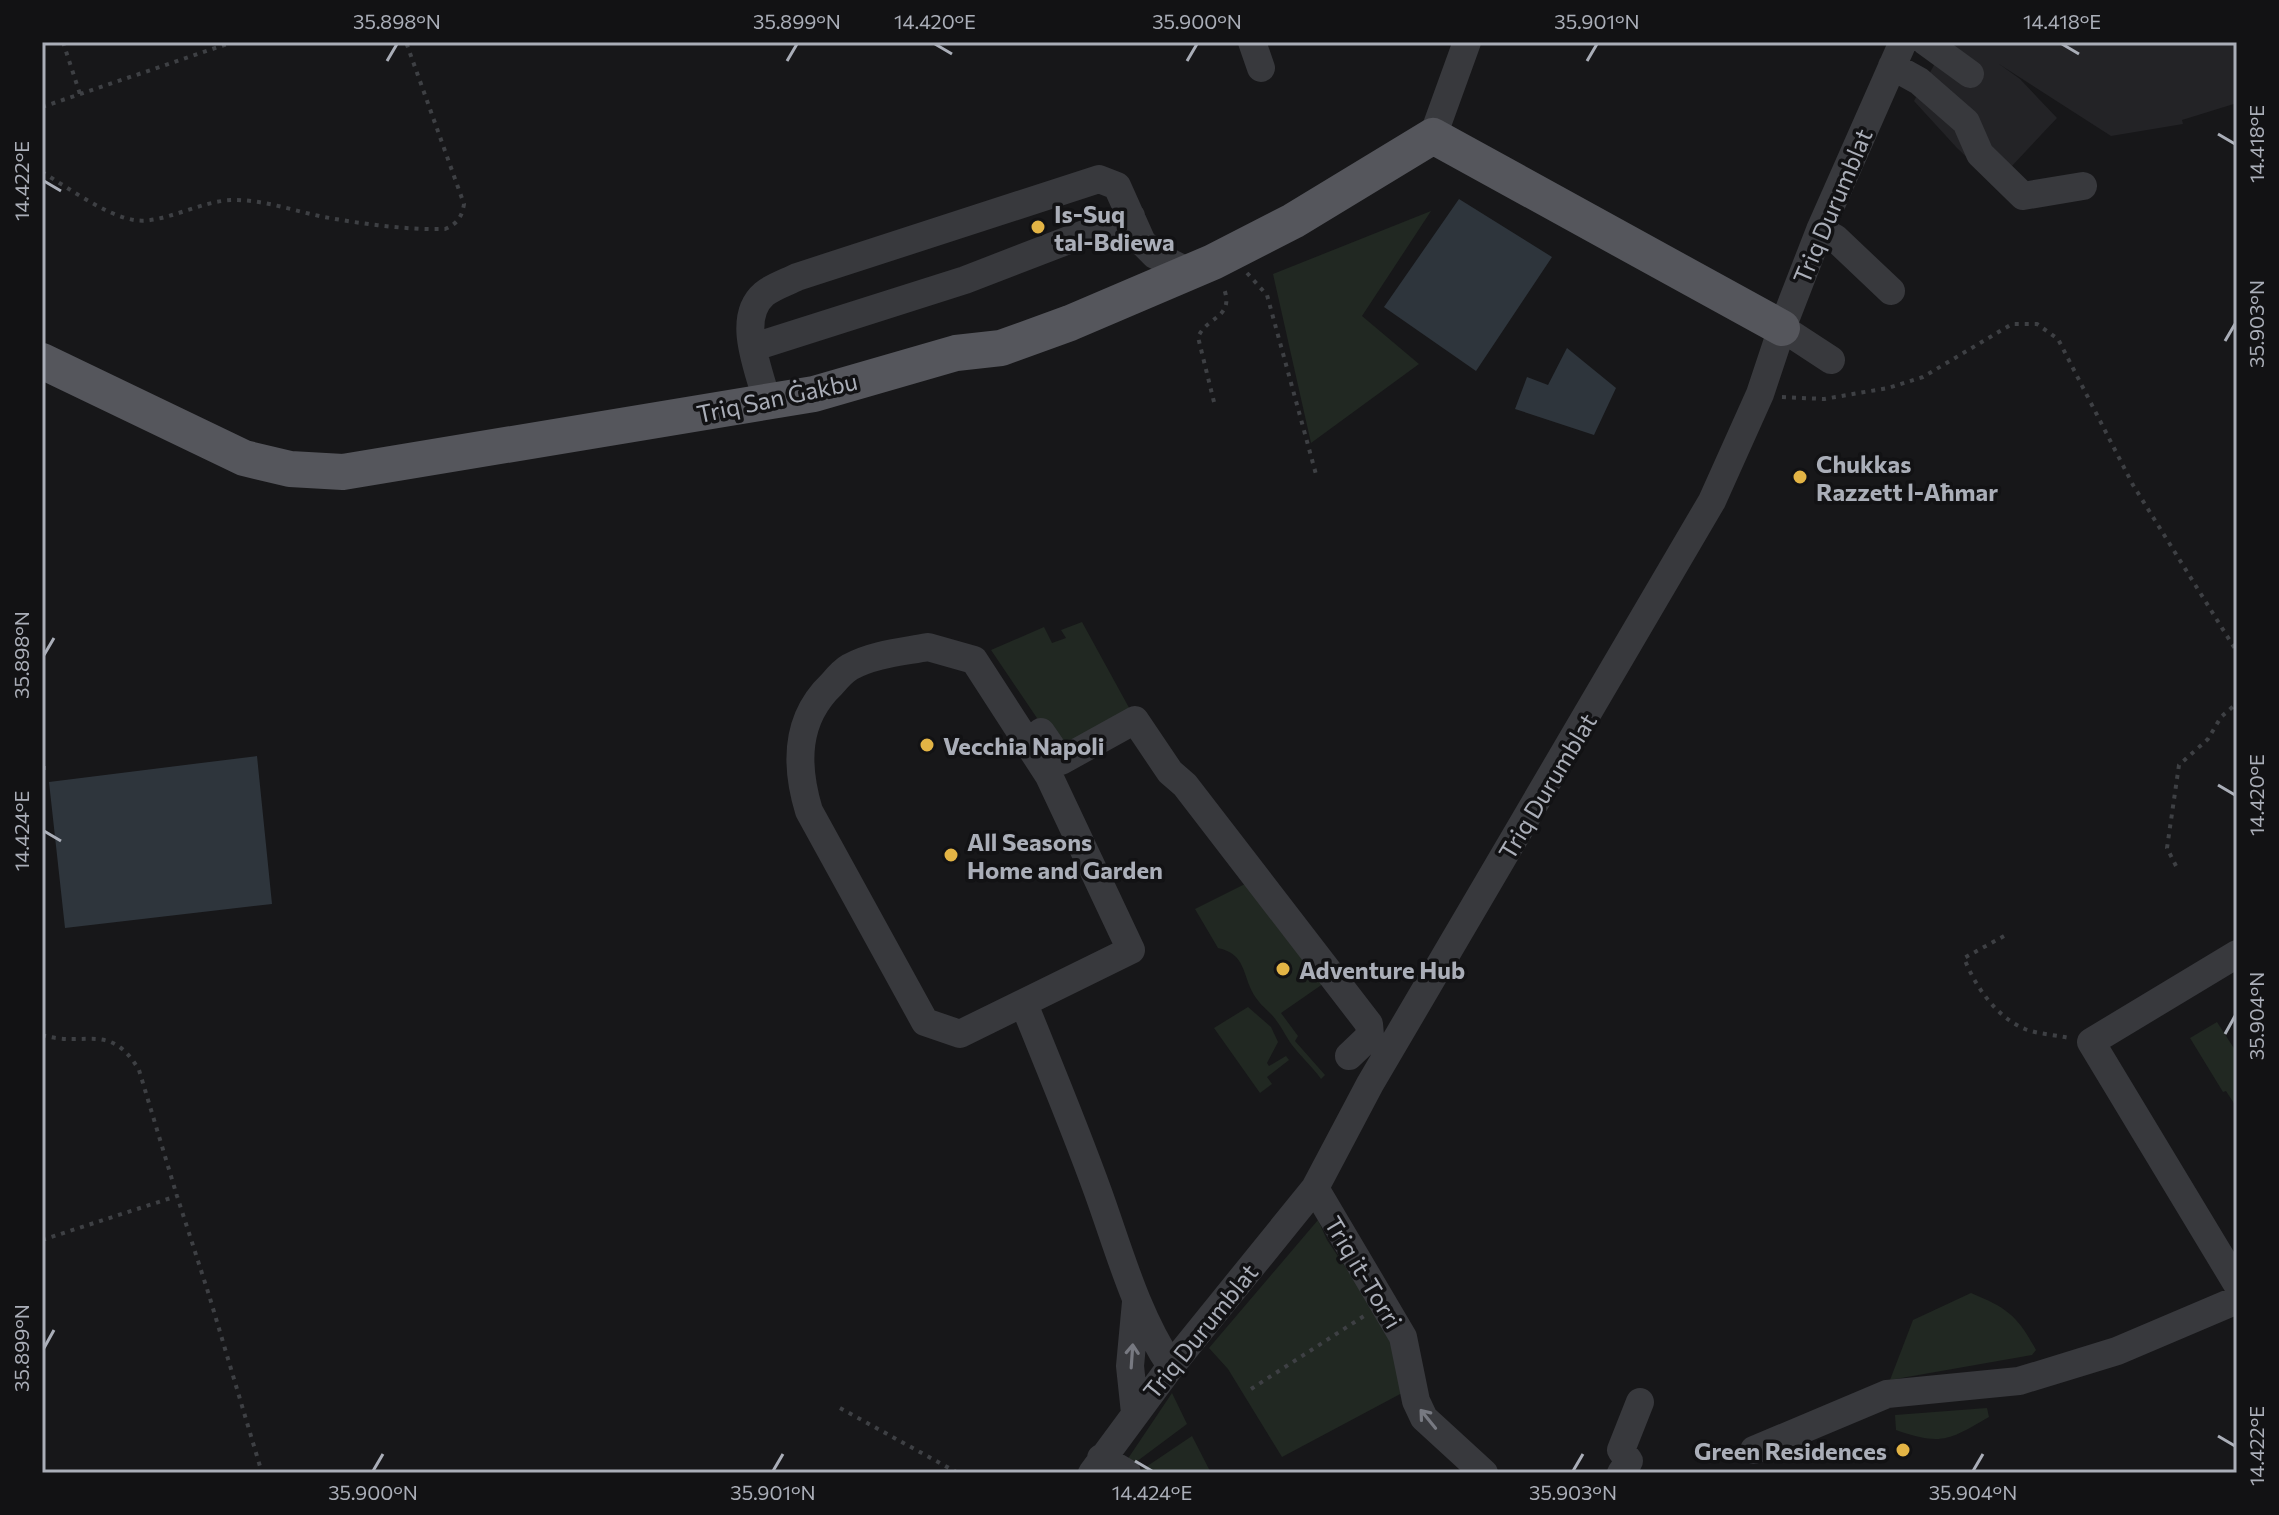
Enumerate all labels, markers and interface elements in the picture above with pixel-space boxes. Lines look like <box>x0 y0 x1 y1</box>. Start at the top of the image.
text: 35.898°N <box>353 9 441 33</box>
text: 35.899°N <box>753 9 841 33</box>
text: 14.420°E <box>894 9 976 33</box>
text: 35.900°N <box>1152 9 1242 33</box>
text: 35.901°N <box>1554 9 1640 33</box>
text: 14.418°E <box>2023 9 2101 33</box>
text: 14.418°E <box>2244 105 2268 183</box>
street label: Triq Durumblat <box>1786 124 1878 288</box>
text: 14.422°E <box>9 141 33 221</box>
place label: Is-Suq tal-Bdiewa <box>1054 199 1175 256</box>
marker: Is-Suq tal-Bdiewa <box>1029 218 1047 236</box>
text: 35.903°N <box>2244 280 2268 368</box>
street label: Triq San Ġakbu <box>694 366 860 428</box>
place label: Chukkas Razzett l-Aħmar <box>1816 449 1998 506</box>
marker: Chukkas Razzett l-Aħmar <box>1791 468 1809 486</box>
text: 35.898°N <box>9 611 33 699</box>
street label: Triq Durumblat <box>1492 707 1602 864</box>
place label: Vecchia Napoli <box>943 731 1104 760</box>
marker: Vecchia Napoli <box>918 736 936 754</box>
text: 14.420°E <box>2244 754 2268 836</box>
text: 14.424°E <box>9 791 33 871</box>
place label: All Seasons Home and Garden <box>967 827 1163 884</box>
marker: All Seasons Home and Garden <box>942 846 960 864</box>
place label: Adventure Hub <box>1299 955 1465 984</box>
marker: Adventure Hub <box>1274 960 1292 978</box>
text: 35.904°N <box>2244 972 2268 1060</box>
street label: Triq it-Torri <box>1319 1211 1409 1333</box>
street label: Triq Durumblat <box>1137 1257 1263 1404</box>
text: 35.899°N <box>9 1304 33 1392</box>
one-way arrow <box>1125 1344 1140 1370</box>
text: 14.422°E <box>2244 1406 2268 1486</box>
one-way arrow <box>1419 1409 1437 1430</box>
place label: Green Residences <box>1694 1436 1887 1465</box>
marker: Green Residences <box>1894 1441 1912 1459</box>
text: 35.900°N <box>328 1480 418 1504</box>
text: 35.901°N <box>730 1480 816 1504</box>
text: 14.424°E <box>1112 1480 1192 1504</box>
text: 35.903°N <box>1529 1480 1617 1504</box>
text: 35.904°N <box>1929 1480 2017 1504</box>

